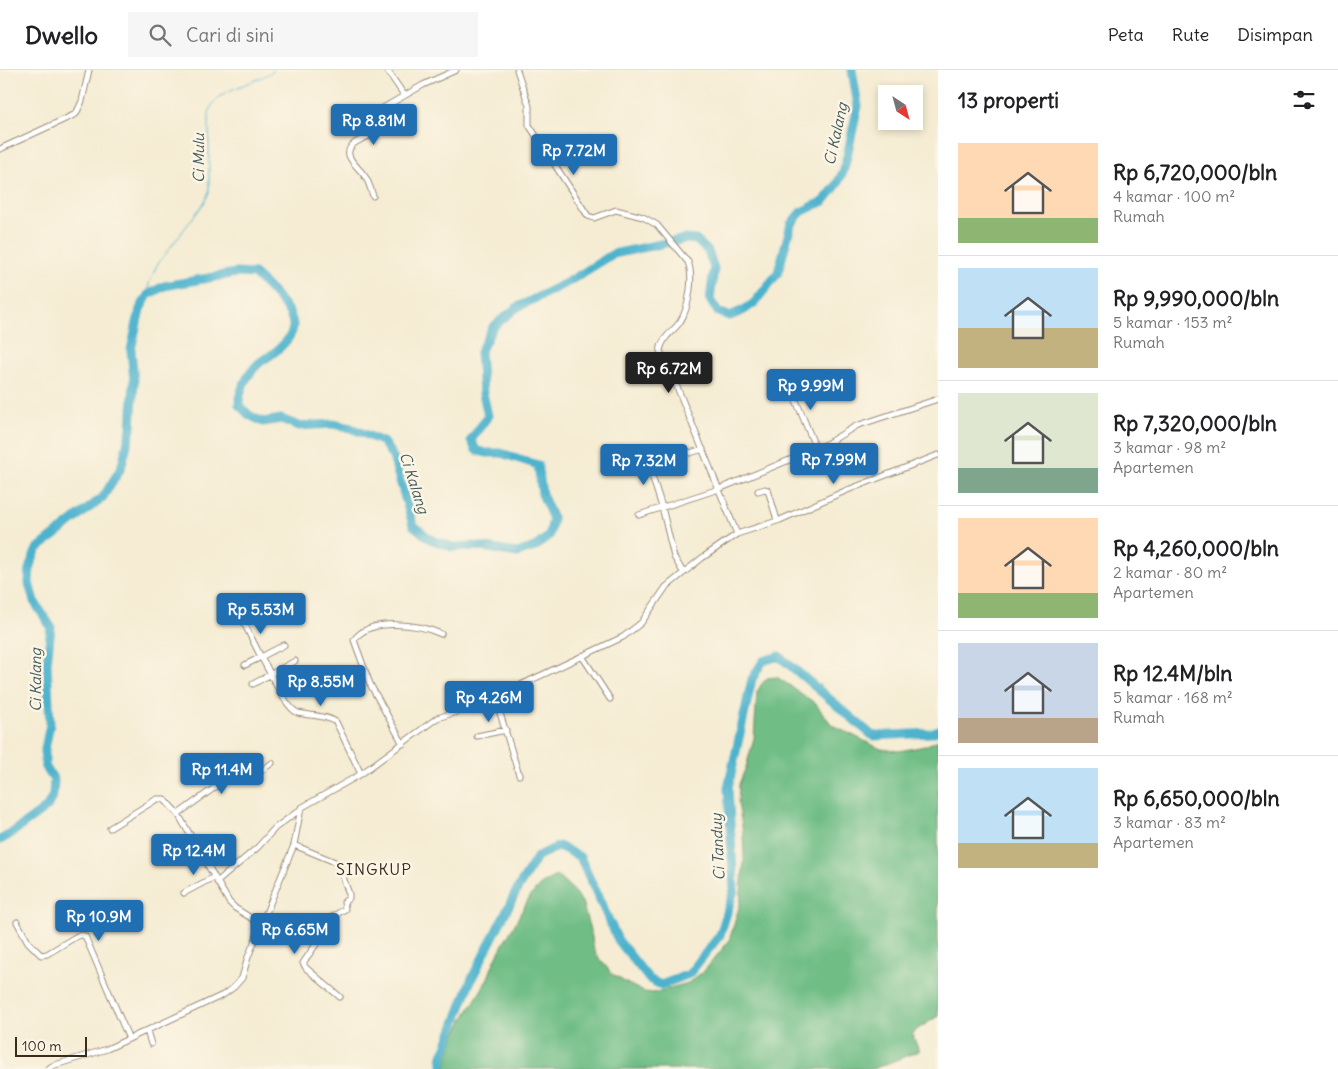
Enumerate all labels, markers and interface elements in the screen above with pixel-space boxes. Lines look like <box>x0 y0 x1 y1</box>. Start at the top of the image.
search box <box>128 12 478 57</box>
text: Dwello <box>25 20 98 50</box>
icon: search <box>146 21 174 49</box>
text: Cari di sini <box>186 23 274 47</box>
text: Peta <box>1108 23 1144 46</box>
text: Rute <box>1172 23 1209 46</box>
text: Disimpan <box>1237 23 1313 46</box>
north arrow <box>878 85 922 130</box>
map controls <box>878 85 923 130</box>
icon: filters <box>1290 86 1318 114</box>
text: 13 properti <box>958 87 1059 114</box>
water label: Ci Kalang <box>820 99 852 167</box>
pin: Rp 8.81M <box>322 104 426 146</box>
text: Rp 8.81M <box>342 110 406 130</box>
water label: Ci Mulu <box>189 132 208 183</box>
pin: Rp 7.72M <box>522 134 626 176</box>
text: Rp 7.72M <box>542 140 606 160</box>
text: Rp 6,720,000/bln <box>1113 159 1277 186</box>
icon: home <box>998 163 1058 223</box>
text: 4 kamar · 100 m² <box>1113 186 1235 206</box>
text: Rumah <box>1113 206 1165 226</box>
text: Rp 9,990,000/bln <box>1113 285 1279 312</box>
icon: home <box>998 288 1058 348</box>
text: 5 kamar · 153 m² <box>1113 312 1233 332</box>
text: Rumah <box>1113 332 1165 352</box>
pin: Rp 6.72M <box>617 352 721 394</box>
text: Rp 6.72M <box>636 358 702 378</box>
pin: Rp 9.99M <box>759 368 863 411</box>
text: Rp 9.99M <box>778 375 844 395</box>
text: Rp 7,320,000/bln <box>1113 410 1277 437</box>
icon: home <box>998 413 1058 473</box>
text: 3 kamar · 98 m² <box>1113 437 1226 457</box>
pin: Rp 7.99M <box>782 442 886 485</box>
pin: Rp 7.32M <box>592 444 696 486</box>
text: Rp 7.99M <box>801 449 867 469</box>
water label: Ci Kalang <box>396 450 434 518</box>
text: Rp 7.32M <box>611 450 677 470</box>
text: Apartemen <box>1113 457 1194 477</box>
text: Rp 4,260,000/bln <box>1113 535 1279 562</box>
icon: home <box>998 538 1058 598</box>
text: 2 kamar · 80 m² <box>1113 562 1227 582</box>
text: Apartemen <box>1113 582 1194 602</box>
pin: Rp 5.53M <box>209 592 313 635</box>
text: Rp 5.53M <box>228 599 294 619</box>
water label: Ci Kalang <box>26 647 45 712</box>
text: Rp 12.4M/bln <box>1113 660 1232 687</box>
icon: home <box>998 663 1058 723</box>
pin: Rp 8.55M <box>269 664 373 707</box>
text: Rp 8.55M <box>287 671 355 691</box>
pin: Rp 4.26M <box>437 680 541 723</box>
text: Rp 4.26M <box>456 687 522 707</box>
text: 5 kamar · 168 m² <box>1113 687 1233 707</box>
text: Rumah <box>1113 707 1165 727</box>
pin: Rp 11.4M <box>170 752 274 795</box>
text: Rp 11.4M <box>191 759 253 779</box>
text: Rp 6,650,000/bln <box>1113 785 1280 812</box>
icon: home <box>998 788 1058 848</box>
water label: Ci Tanduy <box>706 812 729 881</box>
text: 3 kamar · 83 m² <box>1113 812 1226 832</box>
text: Apartemen <box>1113 832 1194 852</box>
pin: Rp 12.4M <box>142 834 246 876</box>
text: Rp 12.4M <box>162 840 226 860</box>
district label: SINGKUP <box>336 859 412 879</box>
pin: Rp 10.9M <box>47 900 151 942</box>
text: Rp 10.9M <box>66 906 132 926</box>
pin: Rp 6.65M <box>243 912 347 955</box>
text: Rp 6.65M <box>261 919 329 939</box>
scale bar <box>15 1034 88 1057</box>
text: 100 m <box>22 1037 62 1055</box>

